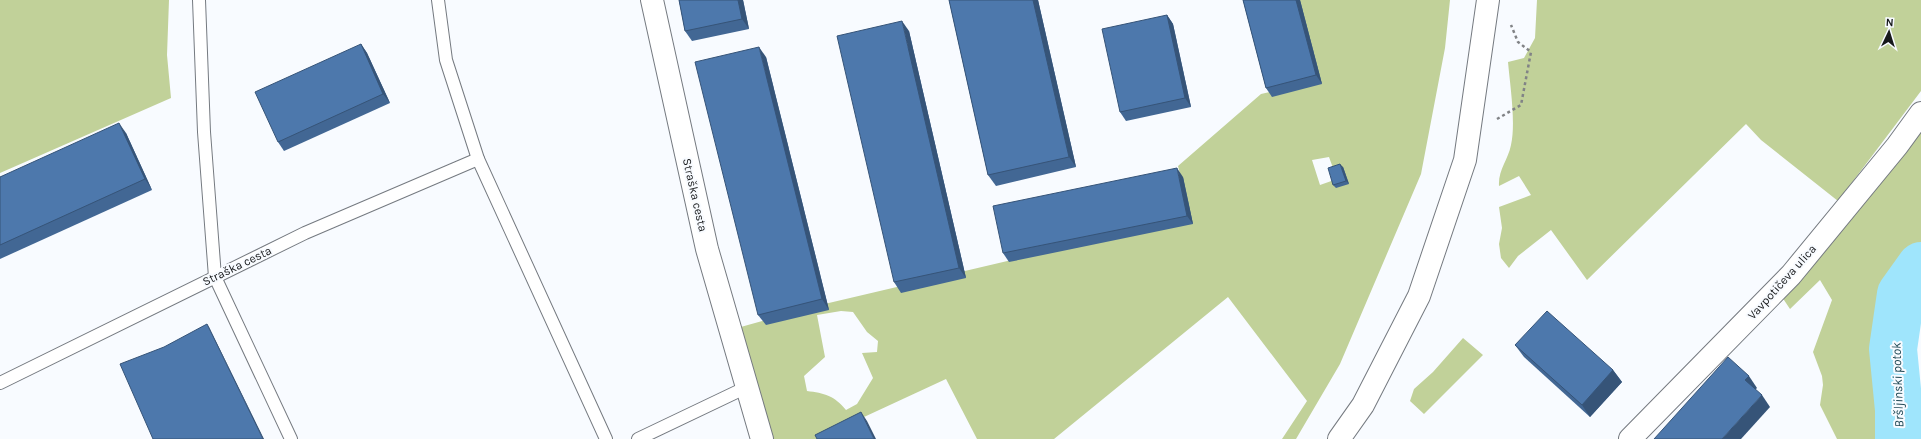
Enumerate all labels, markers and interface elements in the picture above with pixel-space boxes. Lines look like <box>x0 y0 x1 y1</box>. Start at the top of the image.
north arrow <box>1869 12 1909 52</box>
text: N <box>1885 16 1894 29</box>
street label: Straška cesta <box>680 157 710 233</box>
street label: Vavpotičeva ulica <box>1745 242 1819 322</box>
street label: Straška cesta <box>200 243 274 289</box>
water label: Bršljinski potok <box>1889 342 1906 428</box>

